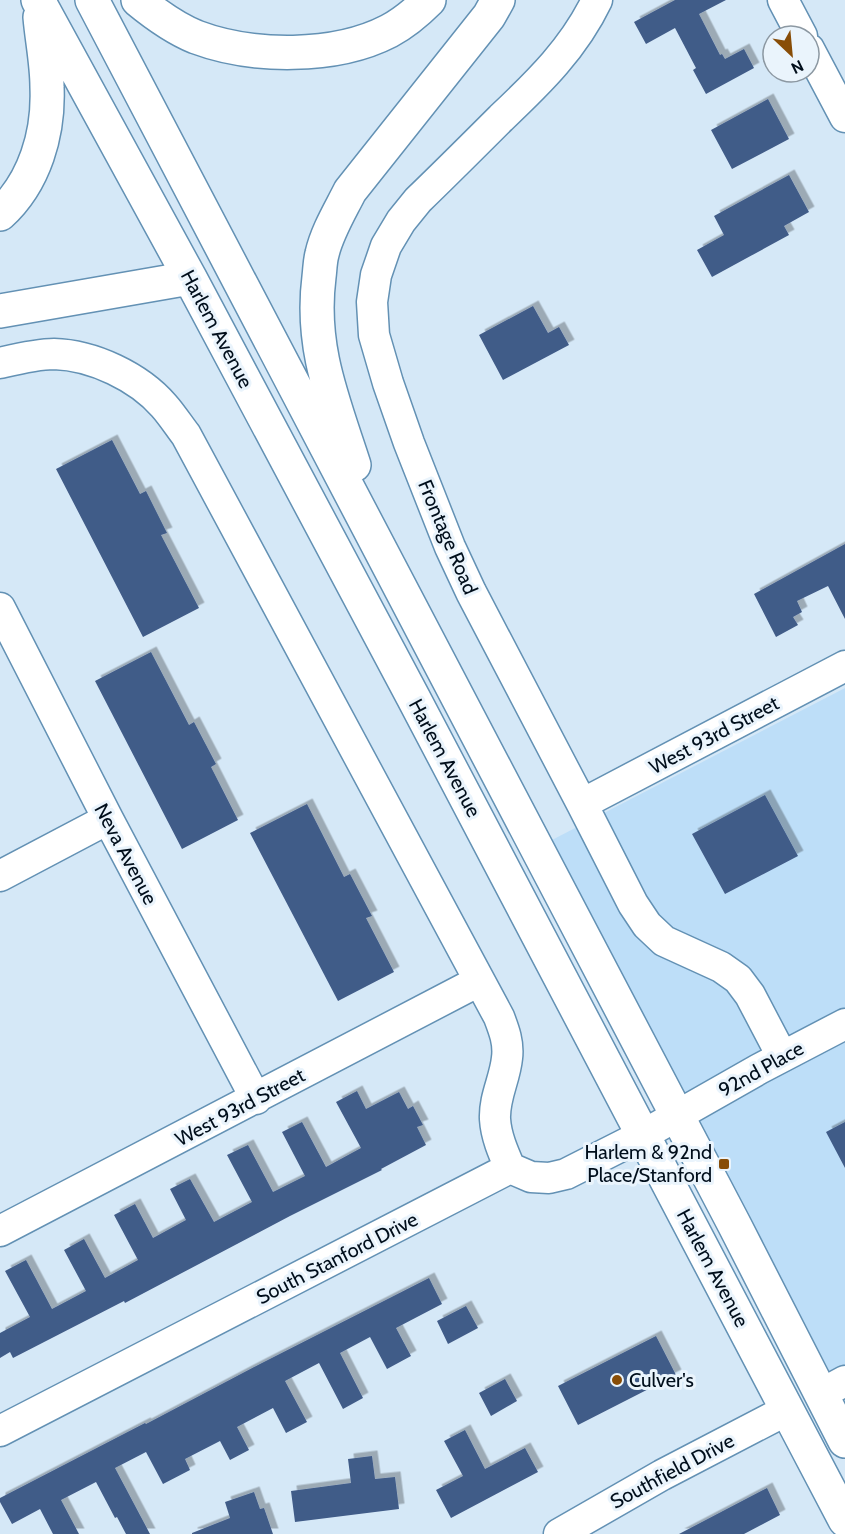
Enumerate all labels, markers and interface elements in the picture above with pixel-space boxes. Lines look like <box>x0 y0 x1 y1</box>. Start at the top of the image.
north arrow <box>761 24 821 84</box>
text: N <box>788 56 807 78</box>
street label: Harlem Avenue <box>176 266 258 392</box>
street label: Frontage Road <box>413 476 483 598</box>
street label: West 93rd Street <box>645 691 783 779</box>
street label: Harlem Avenue <box>404 695 486 821</box>
street label: Neva Avenue <box>89 799 163 909</box>
street label: 92nd Place <box>714 1036 808 1102</box>
street label: West 93rd Street <box>171 1063 309 1151</box>
place label: Harlem & 92nd Place/Stanford <box>584 1140 712 1187</box>
marker: Harlem & 92nd Place/Stanford <box>717 1157 731 1171</box>
street label: Harlem Avenue <box>672 1205 754 1331</box>
street label: South Stanford Drive <box>252 1207 422 1309</box>
place label: Culver's <box>629 1368 694 1392</box>
marker: Culver's <box>610 1373 624 1387</box>
street label: Southfield Drive <box>606 1428 738 1514</box>

